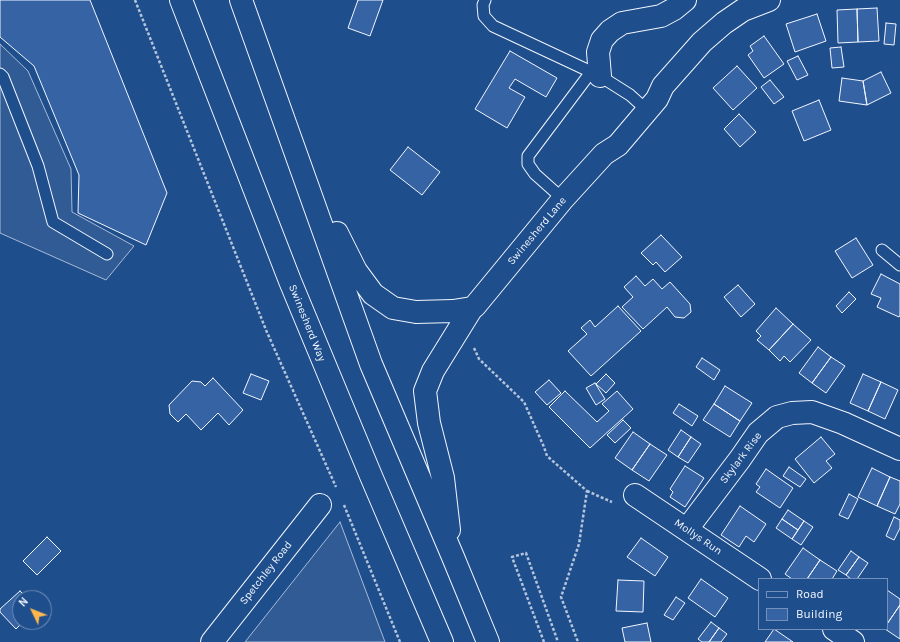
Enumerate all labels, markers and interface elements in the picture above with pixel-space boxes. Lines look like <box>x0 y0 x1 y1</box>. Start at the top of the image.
street label: Swinesherd Lane <box>505 194 569 268</box>
street label: Swinesherd Way <box>286 283 328 363</box>
street label: Skylark Rise <box>717 430 765 486</box>
street label: Mollys Run <box>671 516 725 558</box>
street label: Spetchley Road <box>237 539 295 607</box>
legend <box>758 578 888 630</box>
text: Road <box>796 587 824 601</box>
north arrow <box>12 590 52 630</box>
text: N <box>16 595 31 609</box>
text: Building <box>796 607 842 621</box>

